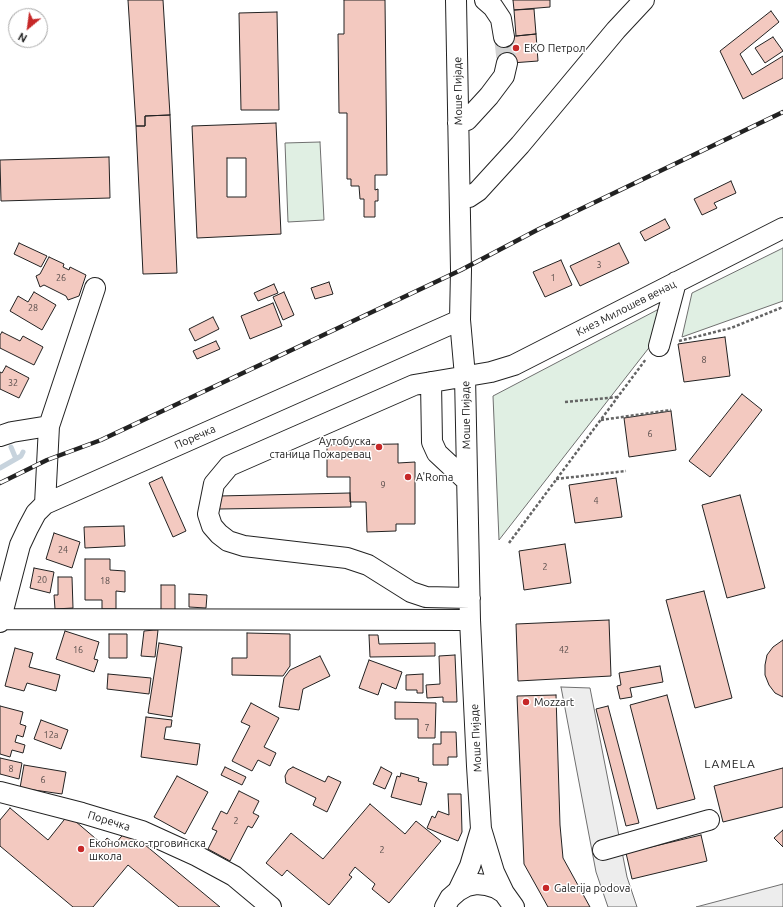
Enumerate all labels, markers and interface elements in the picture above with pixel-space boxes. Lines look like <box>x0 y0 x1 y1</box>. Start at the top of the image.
north arrow <box>8 8 48 48</box>
text: N <box>16 30 29 45</box>
place label: ЕКО Петрол <box>524 41 586 55</box>
marker: ЕКО Петрол <box>511 43 521 53</box>
street label: Моше Пијаде <box>451 57 465 125</box>
house number: 3 <box>596 260 602 270</box>
house number: 26 <box>56 273 66 283</box>
house number: 1 <box>550 273 556 283</box>
street label: Кнез Милошев венац <box>574 277 678 339</box>
house number: 28 <box>28 303 38 313</box>
house number: 8 <box>701 355 707 365</box>
house number: 32 <box>8 378 18 388</box>
street label: Моше Пијаде <box>459 381 473 449</box>
street label: Поречка <box>172 422 218 452</box>
house number: 6 <box>647 429 653 439</box>
place label: Аутобуска станица Пожаревац <box>269 434 371 460</box>
marker: Аутобуска станица Пожаревац <box>374 442 384 452</box>
place label: A'Roma <box>416 470 454 484</box>
marker: A'Roma <box>403 472 413 482</box>
house number: 9 <box>380 480 386 490</box>
house number: 4 <box>593 496 599 506</box>
house number: 24 <box>58 545 68 555</box>
house number: 2 <box>542 562 548 572</box>
house number: 20 <box>37 575 47 585</box>
house number: 18 <box>100 576 110 586</box>
house number: 16 <box>73 645 83 655</box>
house number: 42 <box>559 645 569 655</box>
place label: Mozzart <box>534 695 574 709</box>
marker: Mozzart <box>521 697 531 707</box>
street label: Моше Пијаде <box>468 703 484 773</box>
house number: 7 <box>424 723 430 733</box>
house number: 12a <box>44 730 58 740</box>
district label: LAMELA <box>704 757 756 771</box>
house number: 8 <box>8 764 14 774</box>
house number: 6 <box>40 775 46 785</box>
street label: Поречка <box>86 808 132 834</box>
house number: 2 <box>233 816 239 826</box>
place label: Економско-трговинска школа <box>89 836 206 862</box>
marker: Економско-трговинска школа <box>76 844 86 854</box>
house number: 2 <box>379 845 385 855</box>
place label: Galerija podova <box>554 881 630 895</box>
marker: Galerija podova <box>541 883 551 893</box>

